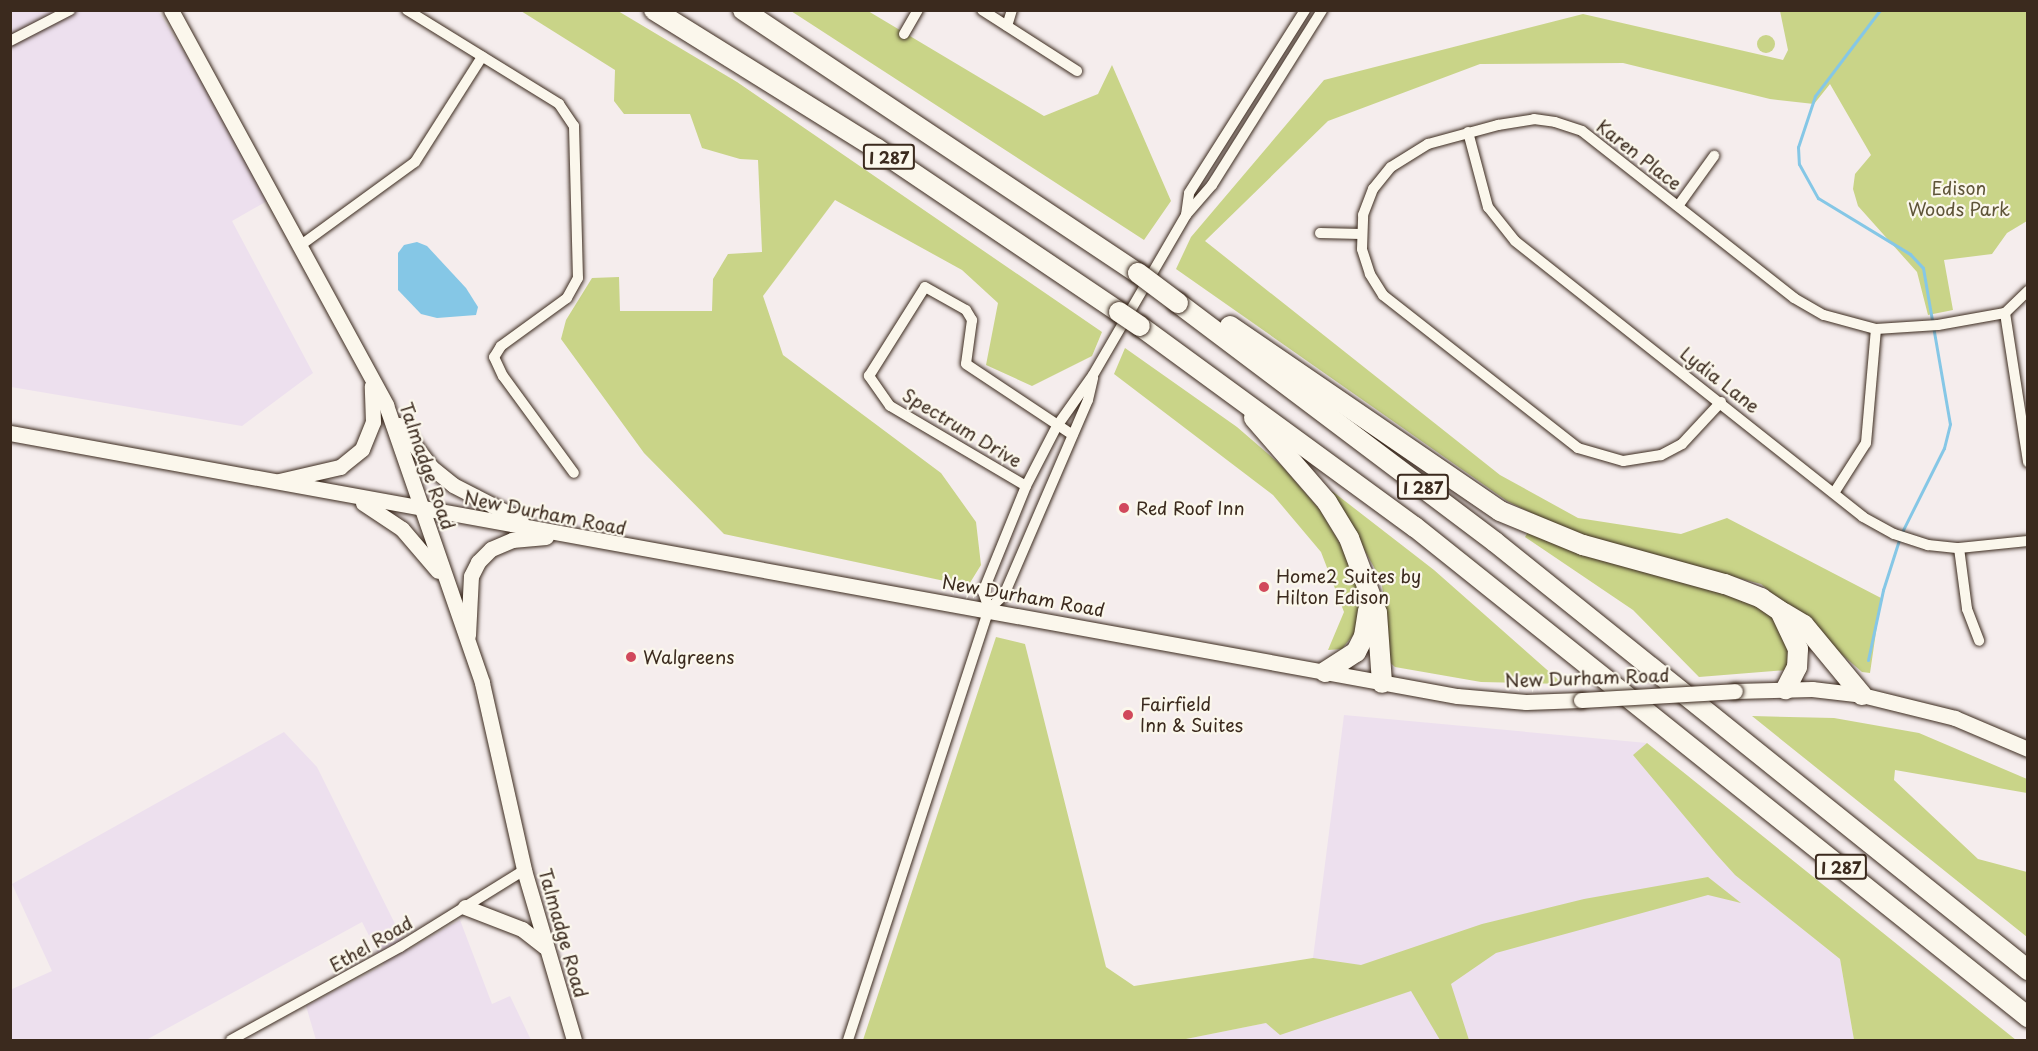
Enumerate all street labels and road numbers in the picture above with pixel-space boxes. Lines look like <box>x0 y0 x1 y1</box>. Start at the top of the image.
street label: Karen Place <box>1592 115 1686 195</box>
road number: I 287 <box>862 144 916 170</box>
street label: Lydia Lane <box>1676 343 1764 417</box>
street label: Spectrum Drive <box>898 384 1026 472</box>
street label: Talmadge Road <box>395 400 459 532</box>
road number: I 287 <box>1396 474 1450 500</box>
street label: New Durham Road <box>462 487 628 539</box>
street label: New Durham Road <box>940 571 1106 621</box>
street label: New Durham Road <box>1505 664 1669 692</box>
road number: I 287 <box>1814 854 1868 880</box>
street label: Talmadge Road <box>534 866 592 1000</box>
street label: Ethel Road <box>325 911 417 977</box>

